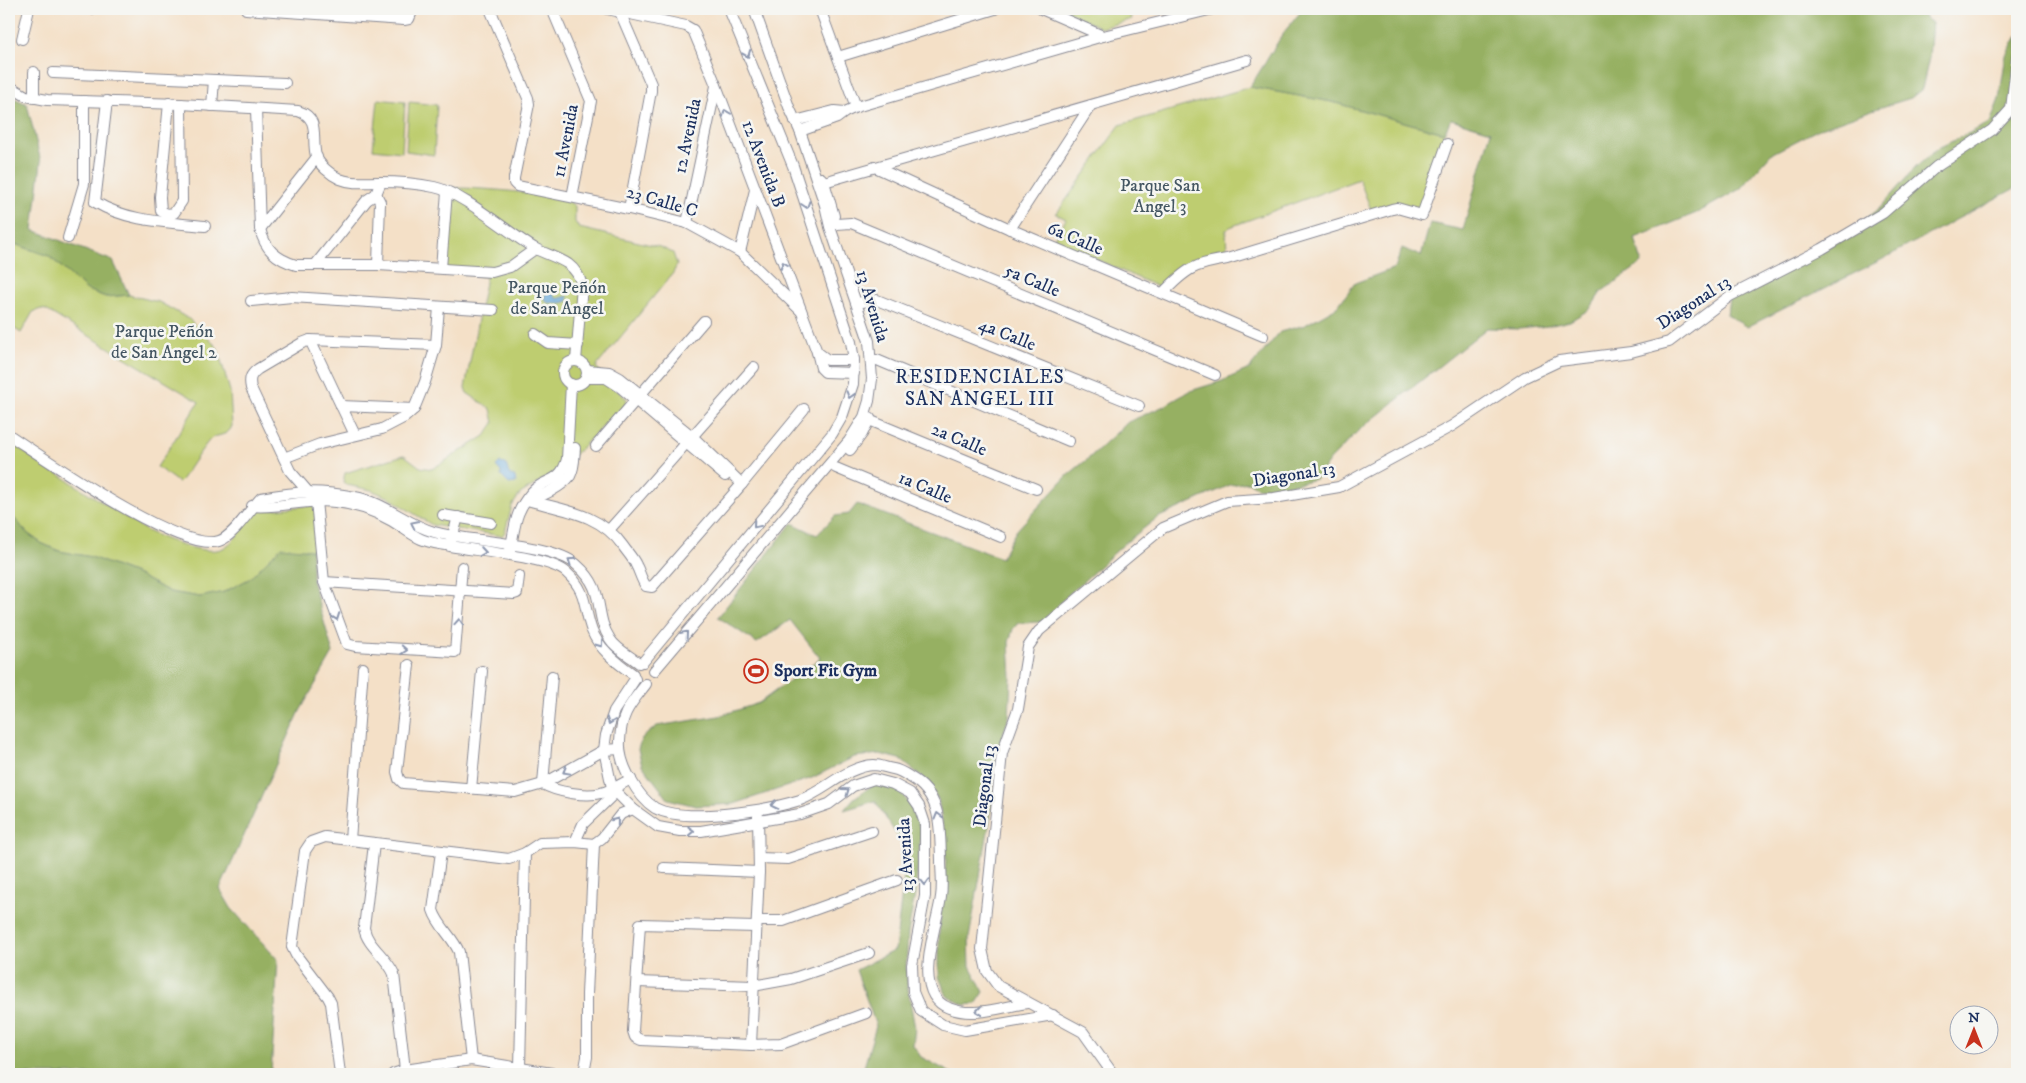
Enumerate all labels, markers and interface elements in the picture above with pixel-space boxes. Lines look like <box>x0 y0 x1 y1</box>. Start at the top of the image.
one-way arrow <box>741 49 751 58</box>
street label: 12 Avenida <box>669 96 707 176</box>
street label: 11 Avenida <box>548 102 584 180</box>
one-way arrow <box>722 109 732 118</box>
street label: 12 Avenida B <box>736 117 790 211</box>
park label: Parque San Angel 3 <box>1120 175 1201 218</box>
street label: 23 Calle C <box>624 181 700 223</box>
one-way arrow <box>800 201 810 209</box>
street label: 6a Calle <box>1044 217 1106 261</box>
street label: 5a Calle <box>1001 259 1063 303</box>
one-way arrow <box>779 261 790 270</box>
street label: 13 Avenida <box>851 267 893 345</box>
street label: Diagonal 13 <box>1653 271 1735 335</box>
park label: Parque Peñón de San Angel <box>508 277 607 320</box>
street label: 4a Calle <box>975 314 1039 356</box>
park label: Parque Peñón de San Angel 2 <box>111 321 217 364</box>
district label: RESIDENCIALES SAN ANGEL III <box>895 366 1065 411</box>
one-way arrow <box>846 390 856 398</box>
street label: 2a Calle <box>928 419 990 461</box>
street label: Diagonal 13 <box>1251 458 1337 492</box>
street label: 1a Calle <box>895 467 955 509</box>
one-way arrow <box>753 519 761 528</box>
one-way arrow <box>410 520 419 530</box>
one-way arrow <box>478 546 487 556</box>
one-way arrow <box>567 558 577 567</box>
one-way arrow <box>330 613 340 621</box>
one-way arrow <box>453 617 464 625</box>
one-way arrow <box>680 630 689 639</box>
one-way arrow <box>594 638 603 648</box>
one-way arrow <box>400 644 408 655</box>
sports icon: Sport Fit Gym <box>743 658 769 684</box>
place label: Sport Fit Gym <box>774 660 878 682</box>
one-way arrow <box>606 717 616 725</box>
street label: Diagonal 13 <box>969 744 1001 828</box>
one-way arrow <box>563 765 572 775</box>
one-way arrow <box>840 788 850 797</box>
one-way arrow <box>770 799 778 810</box>
one-way arrow <box>933 813 943 821</box>
street label: 13 Avenida <box>893 817 919 893</box>
one-way arrow <box>610 818 618 827</box>
one-way arrow <box>688 826 695 836</box>
one-way arrow <box>920 878 930 886</box>
one-way arrow <box>974 1005 982 1016</box>
north arrow <box>1948 1006 1998 1056</box>
text: N <box>1968 1009 1980 1027</box>

